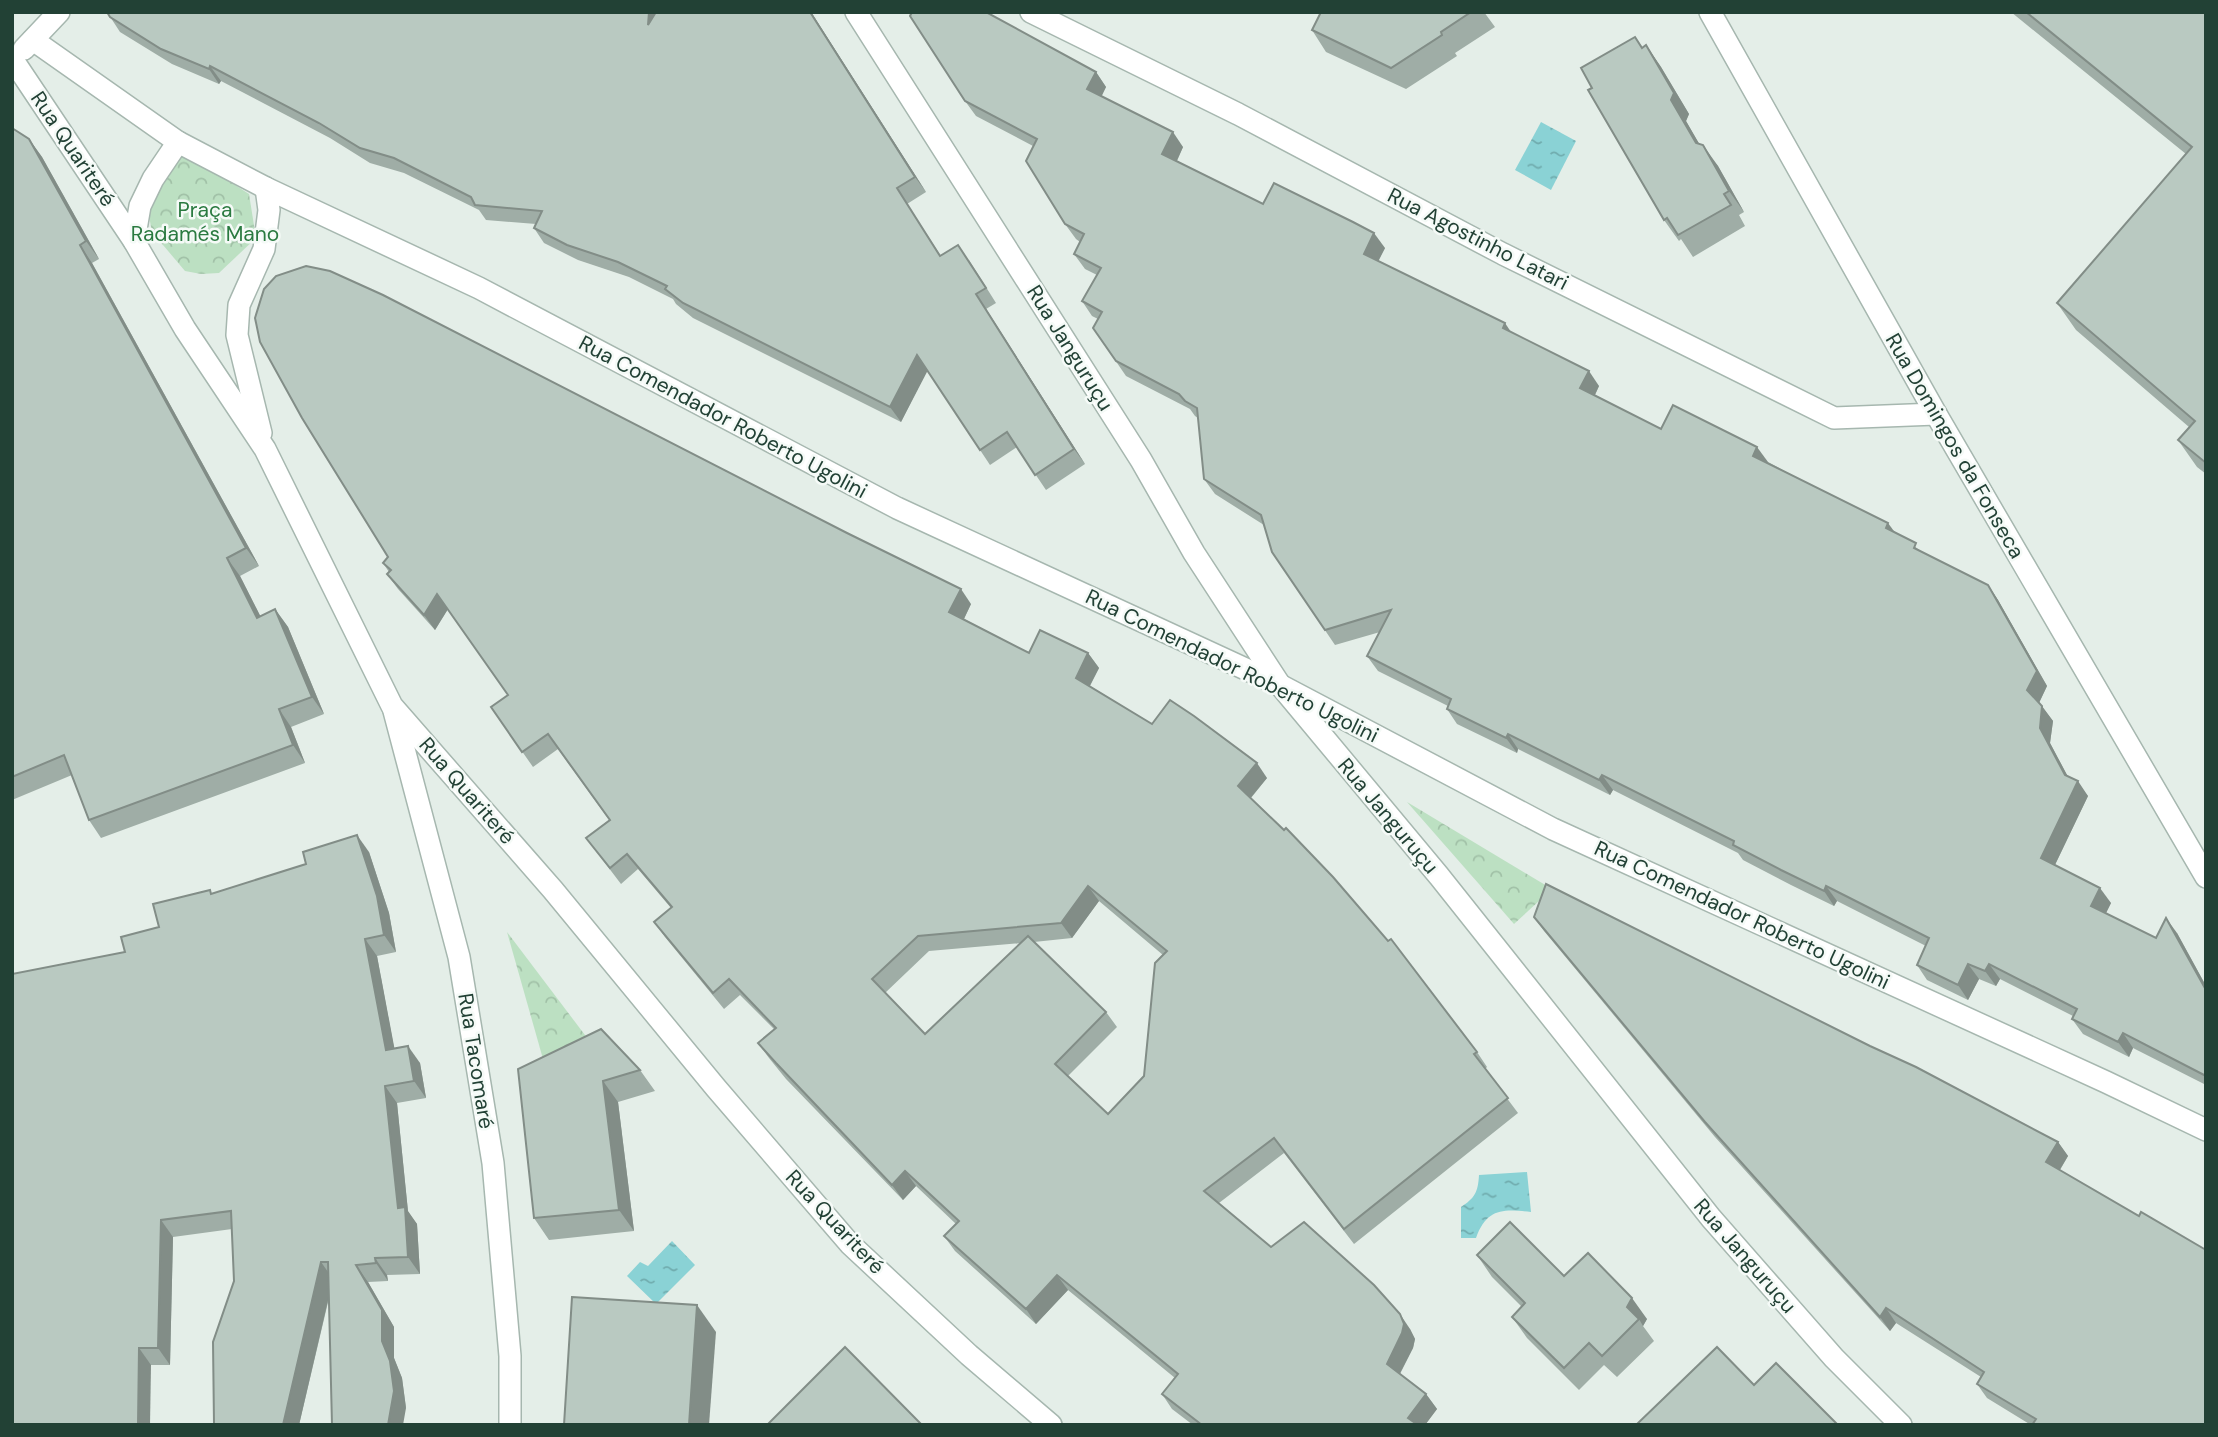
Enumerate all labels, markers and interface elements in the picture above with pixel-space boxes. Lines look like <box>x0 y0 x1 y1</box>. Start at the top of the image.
street label: Rua Quariteré <box>24 86 122 212</box>
street label: Rua Agostinho Latari <box>1383 181 1573 297</box>
park label: Praça Radamés Mano <box>131 196 279 248</box>
street label: Rua Janguruçu <box>1020 280 1120 416</box>
street label: Rua Domingos da Fonseca <box>1879 328 2031 564</box>
street label: Rua Comendador Roberto Ugolini <box>574 329 872 505</box>
street label: Rua Comendador Roberto Ugolini <box>1081 583 1383 749</box>
street label: Rua Quariteré <box>413 732 521 851</box>
street label: Rua Janguruçu <box>1331 752 1445 880</box>
street label: Rua Comendador Roberto Ugolini <box>1590 834 1894 996</box>
street label: Rua Tacomaré <box>451 991 501 1131</box>
street label: Rua Quariteré <box>779 1164 891 1280</box>
street label: Rua Janguruçu <box>1687 1193 1803 1319</box>

